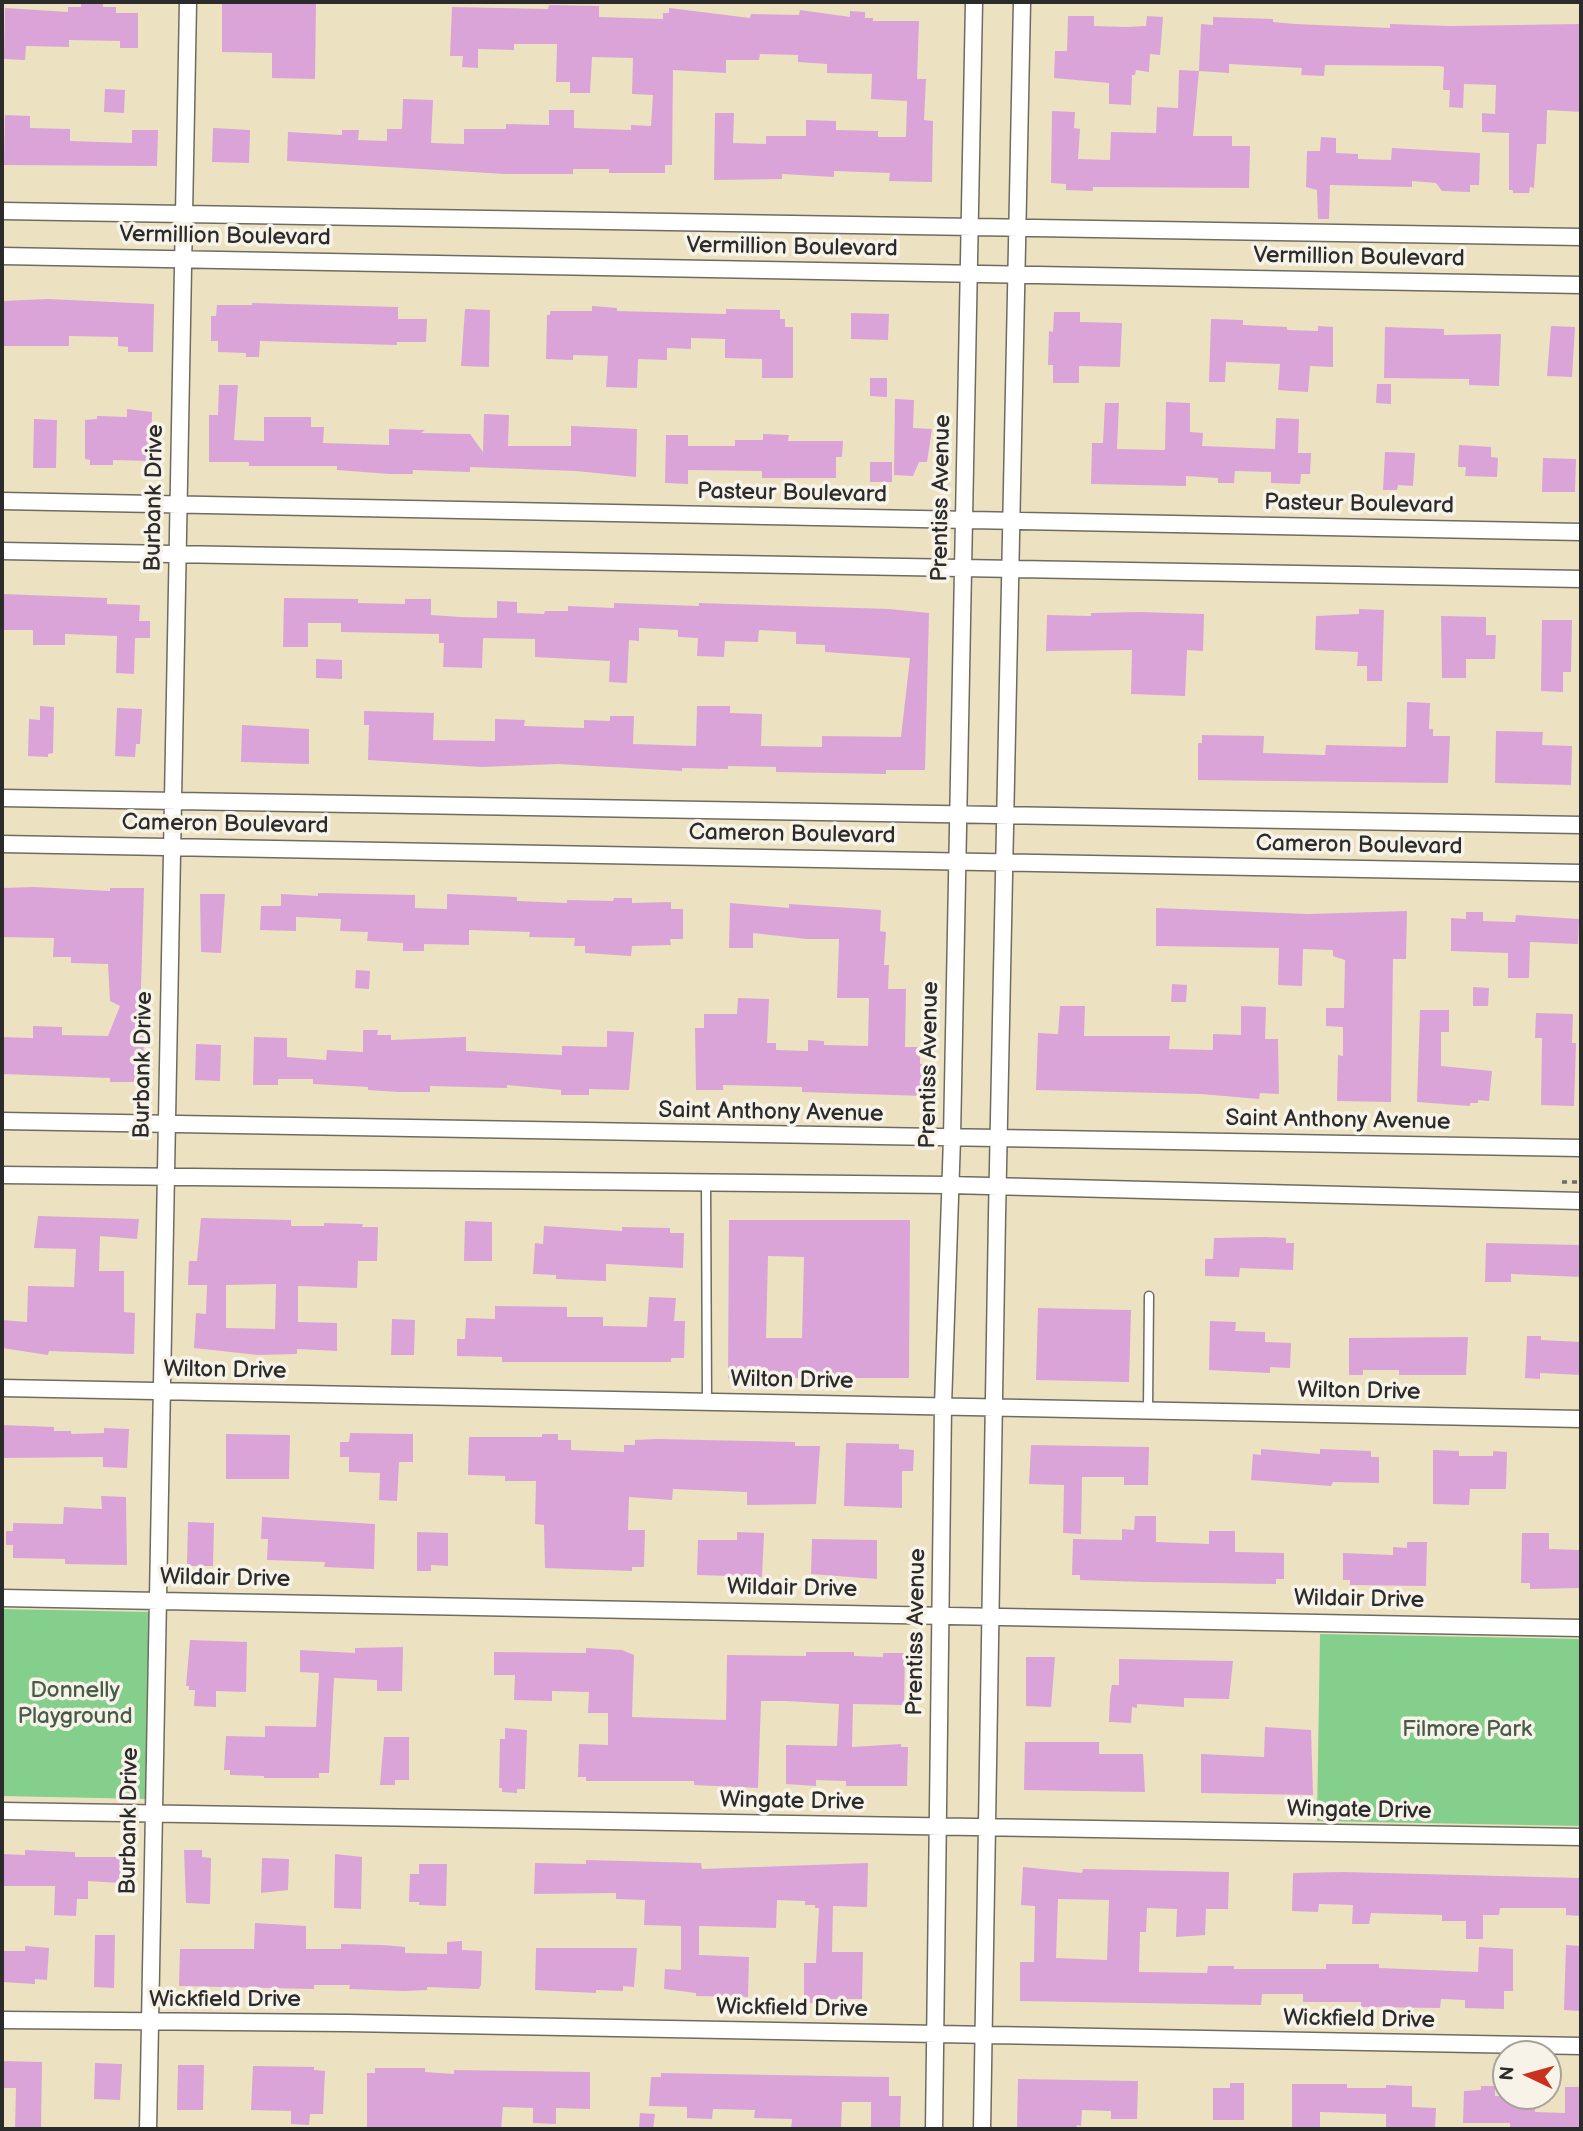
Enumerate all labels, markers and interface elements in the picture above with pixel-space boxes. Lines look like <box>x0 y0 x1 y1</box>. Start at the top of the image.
street label: Vermillion Boulevard <box>119 221 331 253</box>
street label: Vermillion Boulevard <box>686 232 898 264</box>
street label: Vermillion Boulevard <box>1253 242 1465 274</box>
street label: Prentiss Avenue <box>927 414 957 582</box>
street label: Burbank Drive <box>140 424 170 572</box>
street label: Pasteur Boulevard <box>697 479 887 509</box>
street label: Pasteur Boulevard <box>1264 490 1454 520</box>
street label: Cameron Boulevard <box>121 809 329 841</box>
street label: Cameron Boulevard <box>688 819 896 851</box>
street label: Cameron Boulevard <box>1255 830 1463 862</box>
street label: Prentiss Avenue <box>915 981 945 1149</box>
street label: Burbank Drive <box>129 991 159 1139</box>
street label: Saint Anthony Avenue <box>658 1097 884 1129</box>
street label: Saint Anthony Avenue <box>1225 1105 1451 1137</box>
street label: Wilton Drive <box>163 1356 287 1386</box>
street label: Wilton Drive <box>730 1366 854 1396</box>
street label: Wilton Drive <box>1297 1377 1421 1407</box>
street label: Prentiss Avenue <box>902 1548 932 1716</box>
street label: Wildair Drive <box>160 1564 290 1594</box>
street label: Wildair Drive <box>727 1574 857 1604</box>
street label: Wildair Drive <box>1294 1585 1424 1615</box>
park label: Donnelly Playground <box>17 1677 133 1731</box>
park label: Filmore Park <box>1402 1716 1532 1744</box>
street label: Burbank Drive <box>115 1747 145 1895</box>
street label: Wingate Drive <box>719 1787 865 1817</box>
street label: Wingate Drive <box>1286 1796 1432 1826</box>
street label: Wickfield Drive <box>149 1986 301 2014</box>
street label: Wickfield Drive <box>716 1994 868 2024</box>
street label: Wickfield Drive <box>1283 2005 1435 2035</box>
north arrow <box>1492 2040 1562 2110</box>
text: N <box>1495 2065 1520 2081</box>

